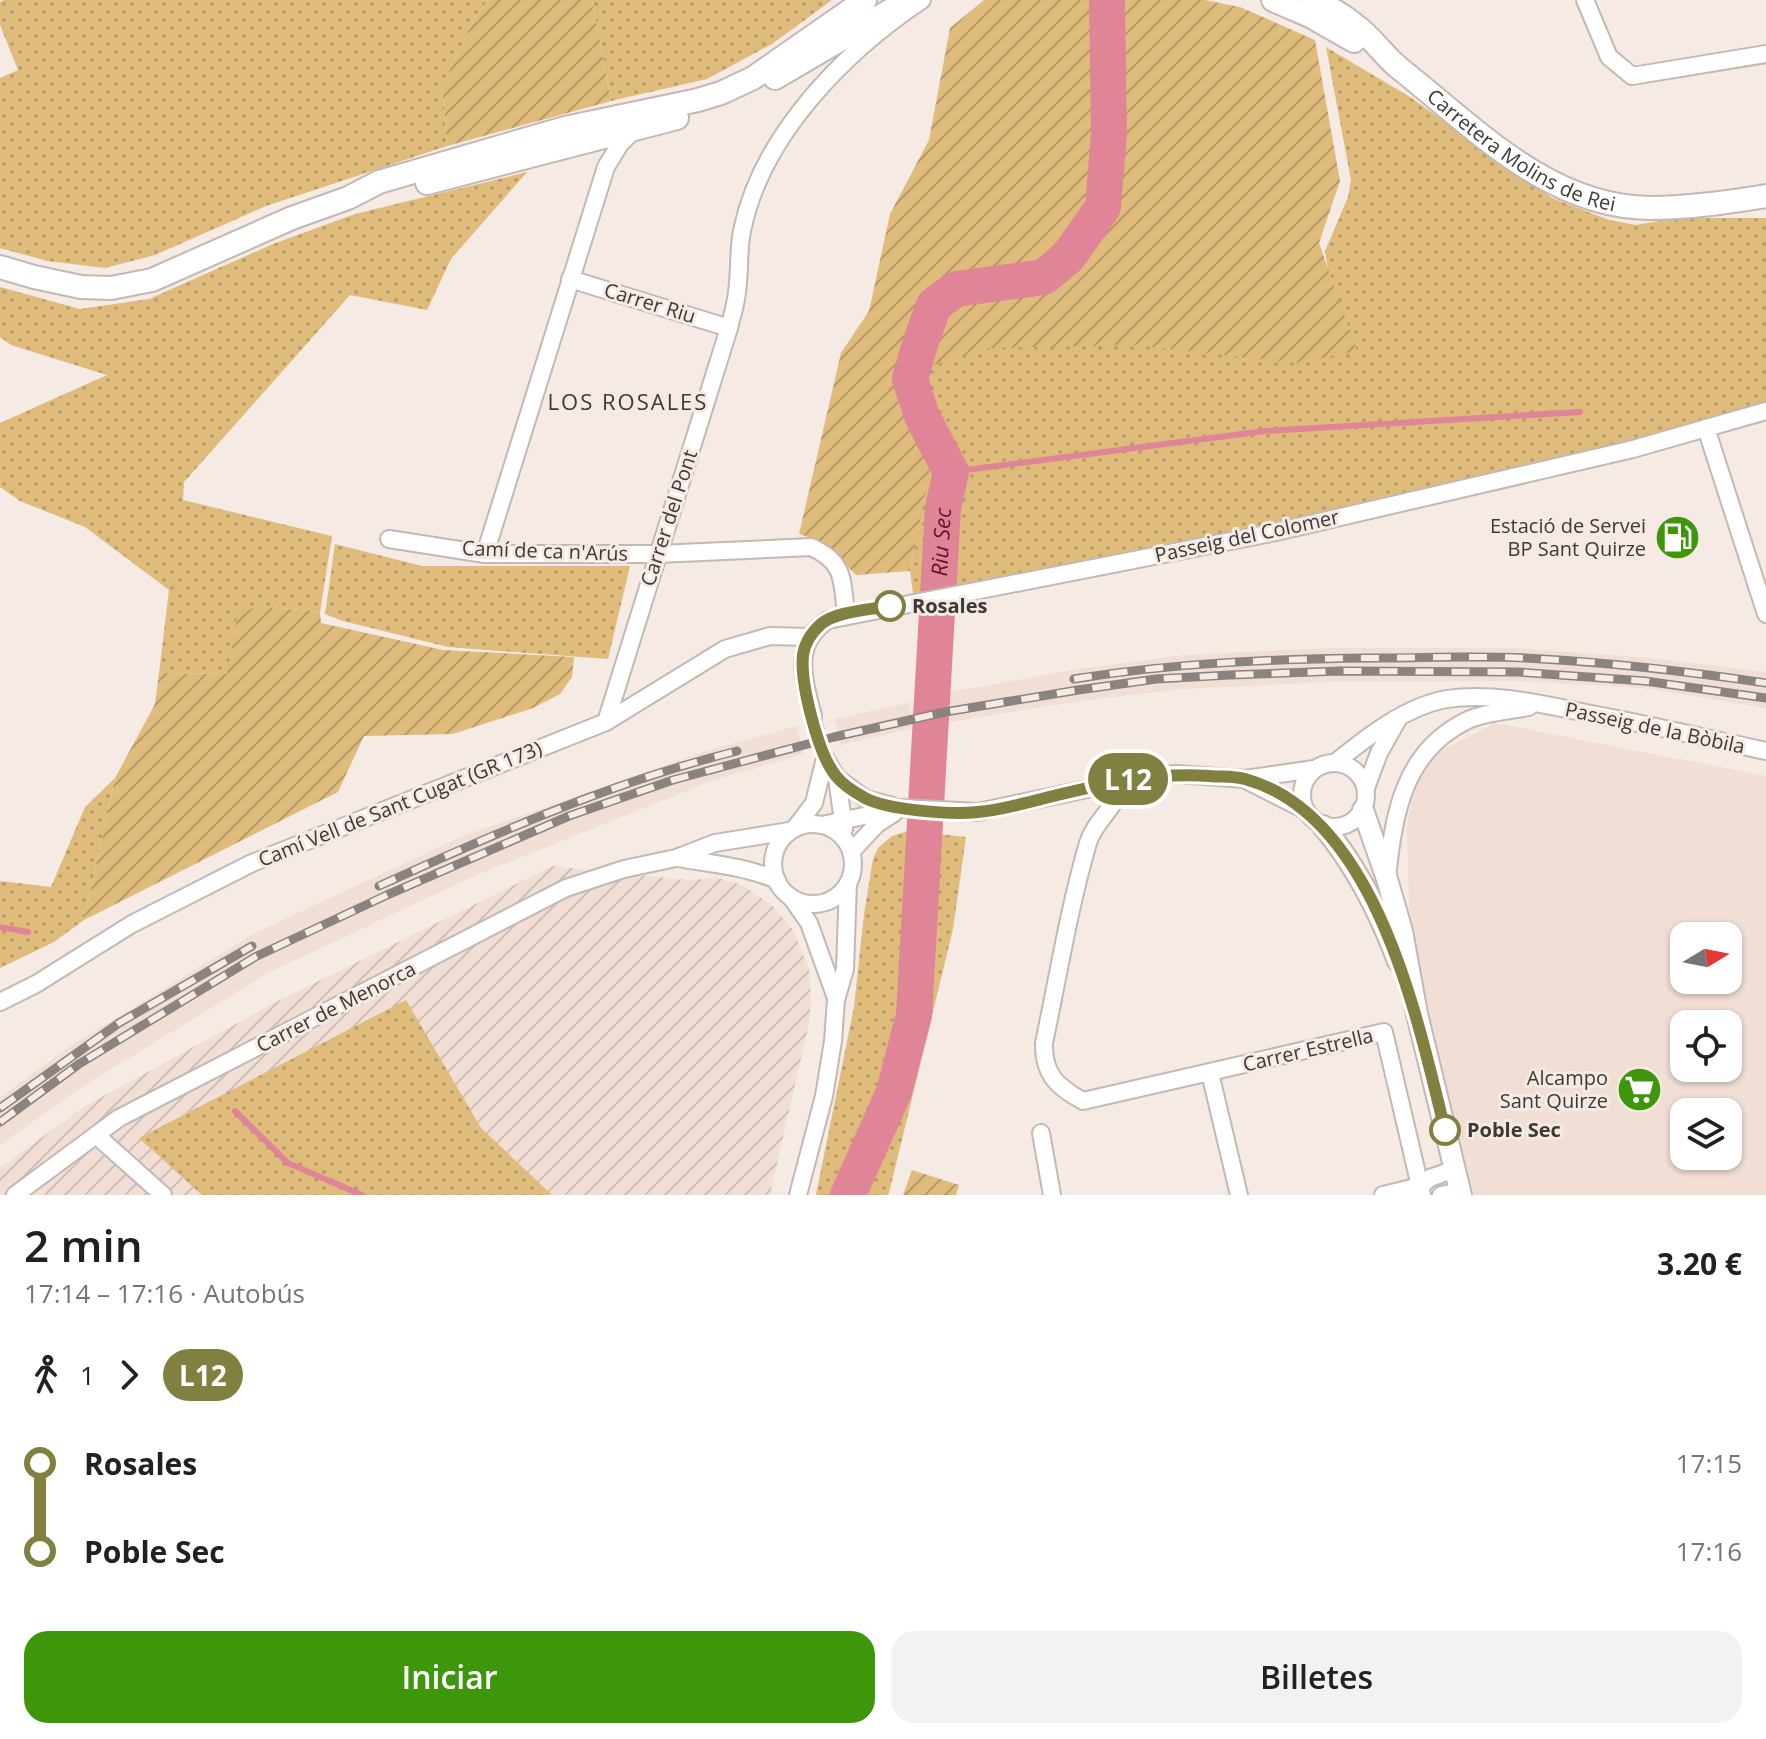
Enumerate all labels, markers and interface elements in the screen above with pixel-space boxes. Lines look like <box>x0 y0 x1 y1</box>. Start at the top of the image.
street label: Carretera Molins de Rei <box>1422 83 1618 217</box>
street label: Carrer Riu <box>601 276 699 329</box>
district label: LOS ROSALES <box>548 386 708 416</box>
street label: Carrer del Pont <box>634 446 703 589</box>
street label: Passeig del Colomer <box>1152 503 1342 568</box>
water label: Riu Sec <box>923 506 957 577</box>
place label: Estació de Servei BP Sant Quirze <box>1490 512 1646 562</box>
fuel station icon: Estació de Servei BP Sant Quirze <box>1653 514 1701 562</box>
street label: Camí de ca n'Arús <box>461 534 629 567</box>
marker: Rosales <box>875 591 905 621</box>
place label: Rosales <box>912 592 988 619</box>
street label: Passeig de la Bòbila <box>1563 695 1747 760</box>
street label: Camí Vell de Sant Cugat (GR 173) <box>254 734 546 873</box>
line badge: L12 <box>1082 753 1174 805</box>
text: L12 <box>1104 760 1152 798</box>
north arrow <box>1670 922 1742 994</box>
map controls <box>1670 922 1742 1170</box>
street label: Carrer de Menorca <box>251 955 420 1058</box>
button: locate <box>1670 1010 1742 1082</box>
street label: Carrer Estrella <box>1240 1021 1376 1078</box>
place label: Alcampo Sant Quirze <box>1500 1064 1608 1114</box>
supermarket icon: Alcampo Sant Quirze <box>1615 1066 1663 1114</box>
button: layers <box>1670 1098 1742 1170</box>
marker: Poble Sec <box>1430 1115 1460 1145</box>
place label: Poble Sec <box>1467 1116 1561 1143</box>
text: 2 min <box>24 1215 143 1275</box>
text: 3.20 € <box>1657 1243 1742 1284</box>
text: 17:14 – 17:16 · Autobús <box>24 1275 305 1311</box>
icon: walk <box>24 1353 68 1397</box>
icon: forward <box>107 1353 151 1397</box>
text: L12 <box>179 1356 227 1394</box>
text: 1 <box>80 1357 95 1393</box>
text: Rosales <box>84 1443 197 1484</box>
text: 17:15 <box>1676 1445 1742 1481</box>
text: Poble Sec <box>84 1531 225 1572</box>
text: 17:16 <box>1676 1533 1742 1569</box>
button: Iniciar <box>24 1631 875 1723</box>
button: Billetes <box>891 1631 1742 1723</box>

